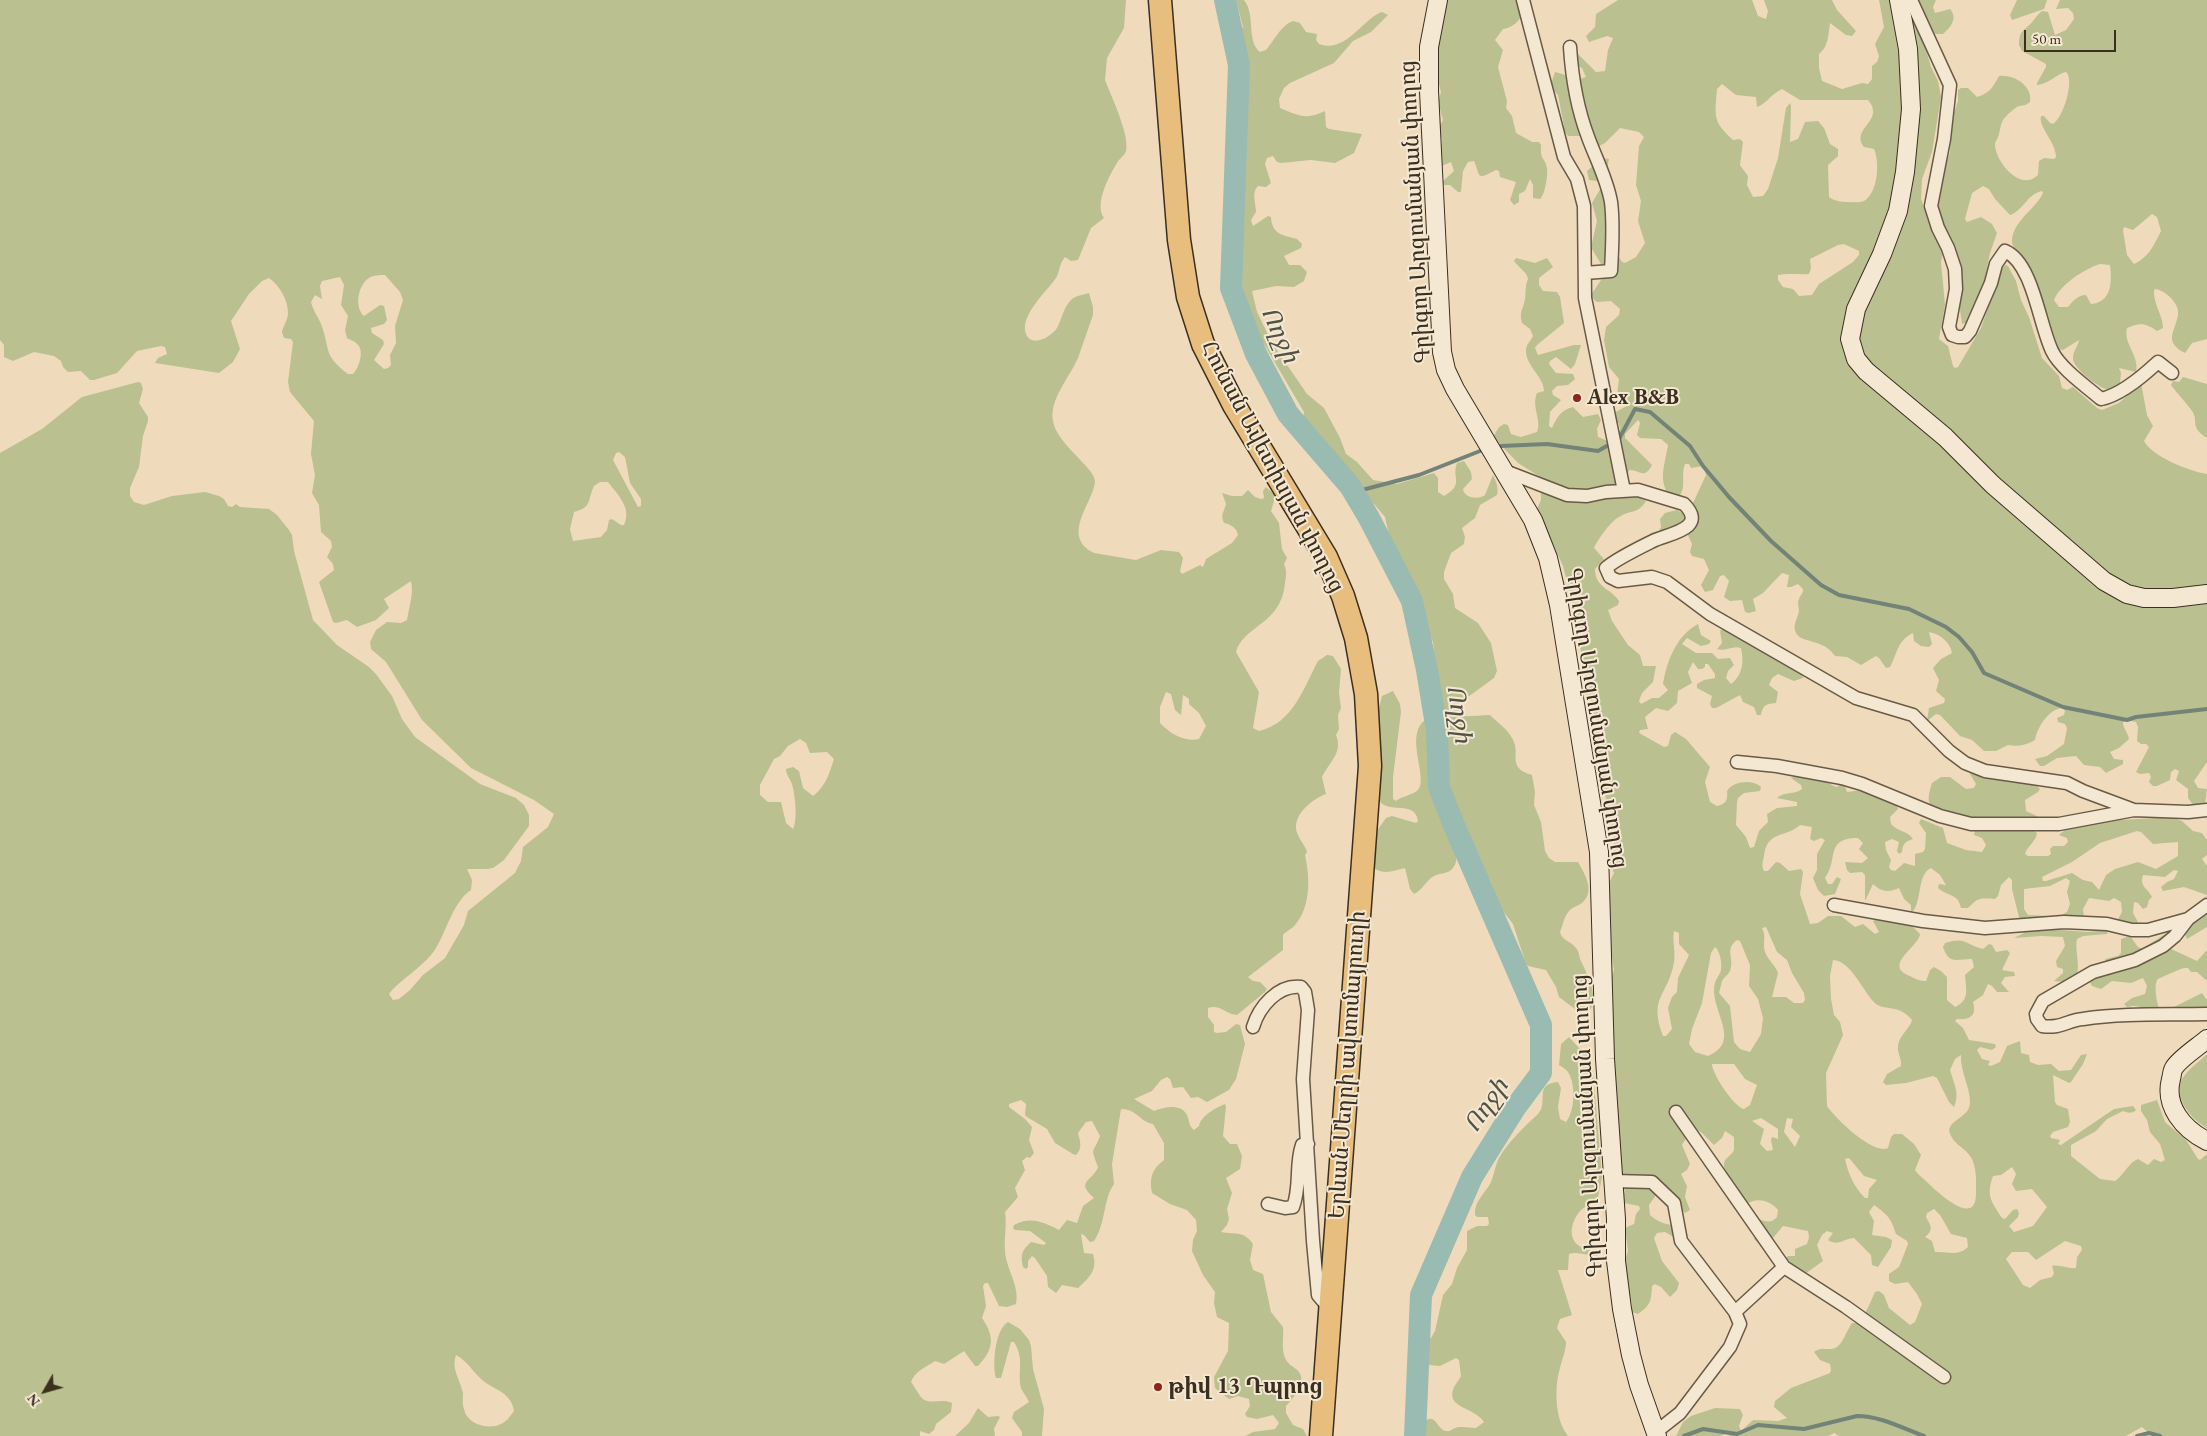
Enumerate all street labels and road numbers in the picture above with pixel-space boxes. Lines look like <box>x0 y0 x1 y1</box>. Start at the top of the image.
street label: Գրիգոր Արզումանյան փողոց <box>1395 60 1437 364</box>
street label: Հունան Ավետիսյան փողոց <box>1194 337 1350 597</box>
street label: Գրիգոր Արզումանյան փողոց <box>1559 566 1633 870</box>
street label: Երևան-Մեղրի ավտոմայրուղի <box>1324 910 1372 1220</box>
street label: Գրիգոր Արզումանյան փողոց <box>1567 974 1609 1278</box>

